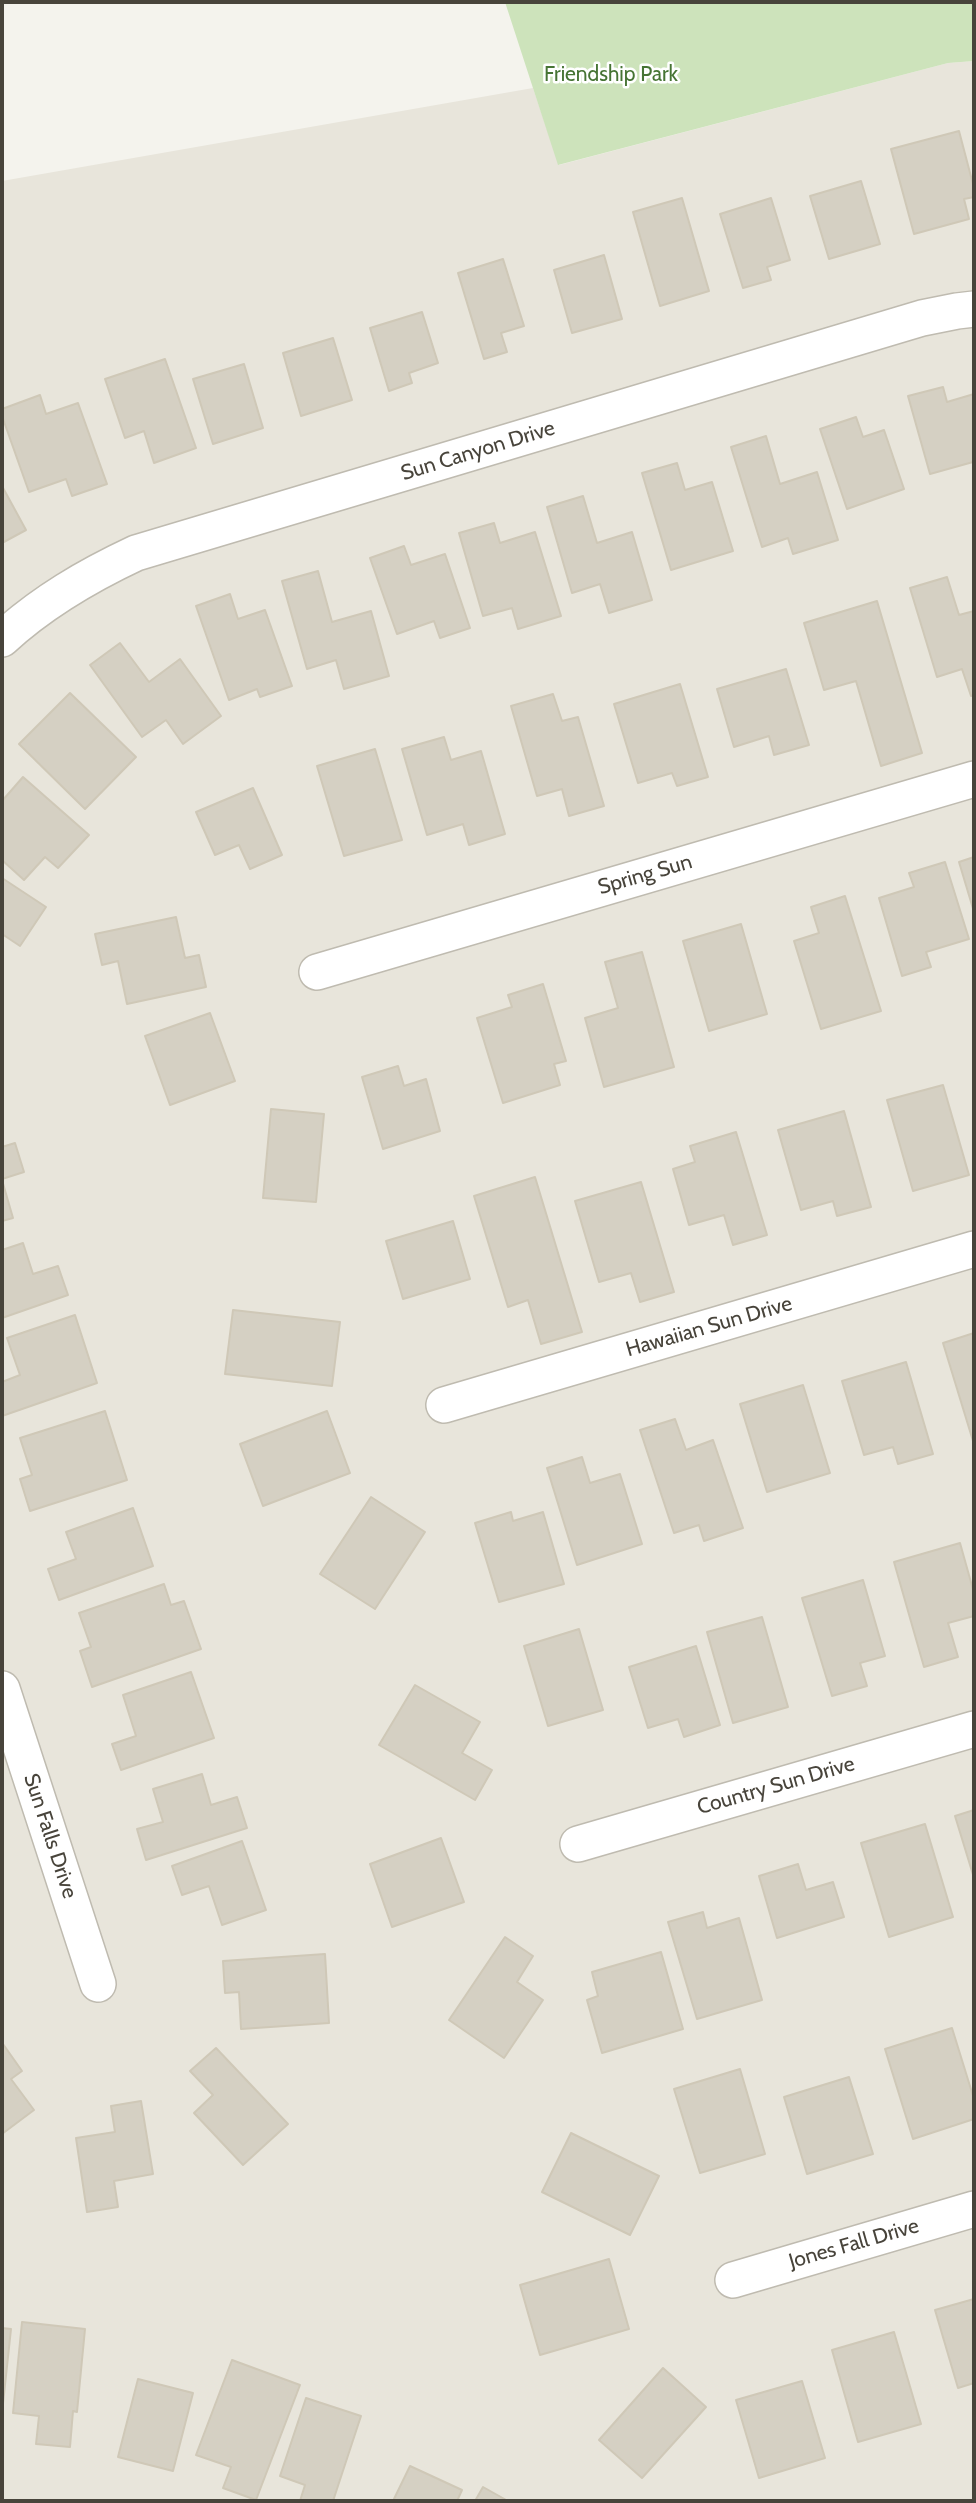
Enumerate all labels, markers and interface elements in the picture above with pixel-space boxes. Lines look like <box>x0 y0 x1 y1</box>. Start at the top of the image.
park label: Friendship Park <box>544 62 678 88</box>
street label: Sun Canyon Drive <box>398 416 558 486</box>
street label: Spring Sun <box>595 850 695 900</box>
street label: Hawaiian Sun Drive <box>623 1291 795 1363</box>
street label: Country Sun Drive <box>694 1751 858 1821</box>
street label: Sun Falls Drive <box>18 1770 82 1902</box>
street label: Jones Fall Drive <box>786 2213 922 2275</box>

